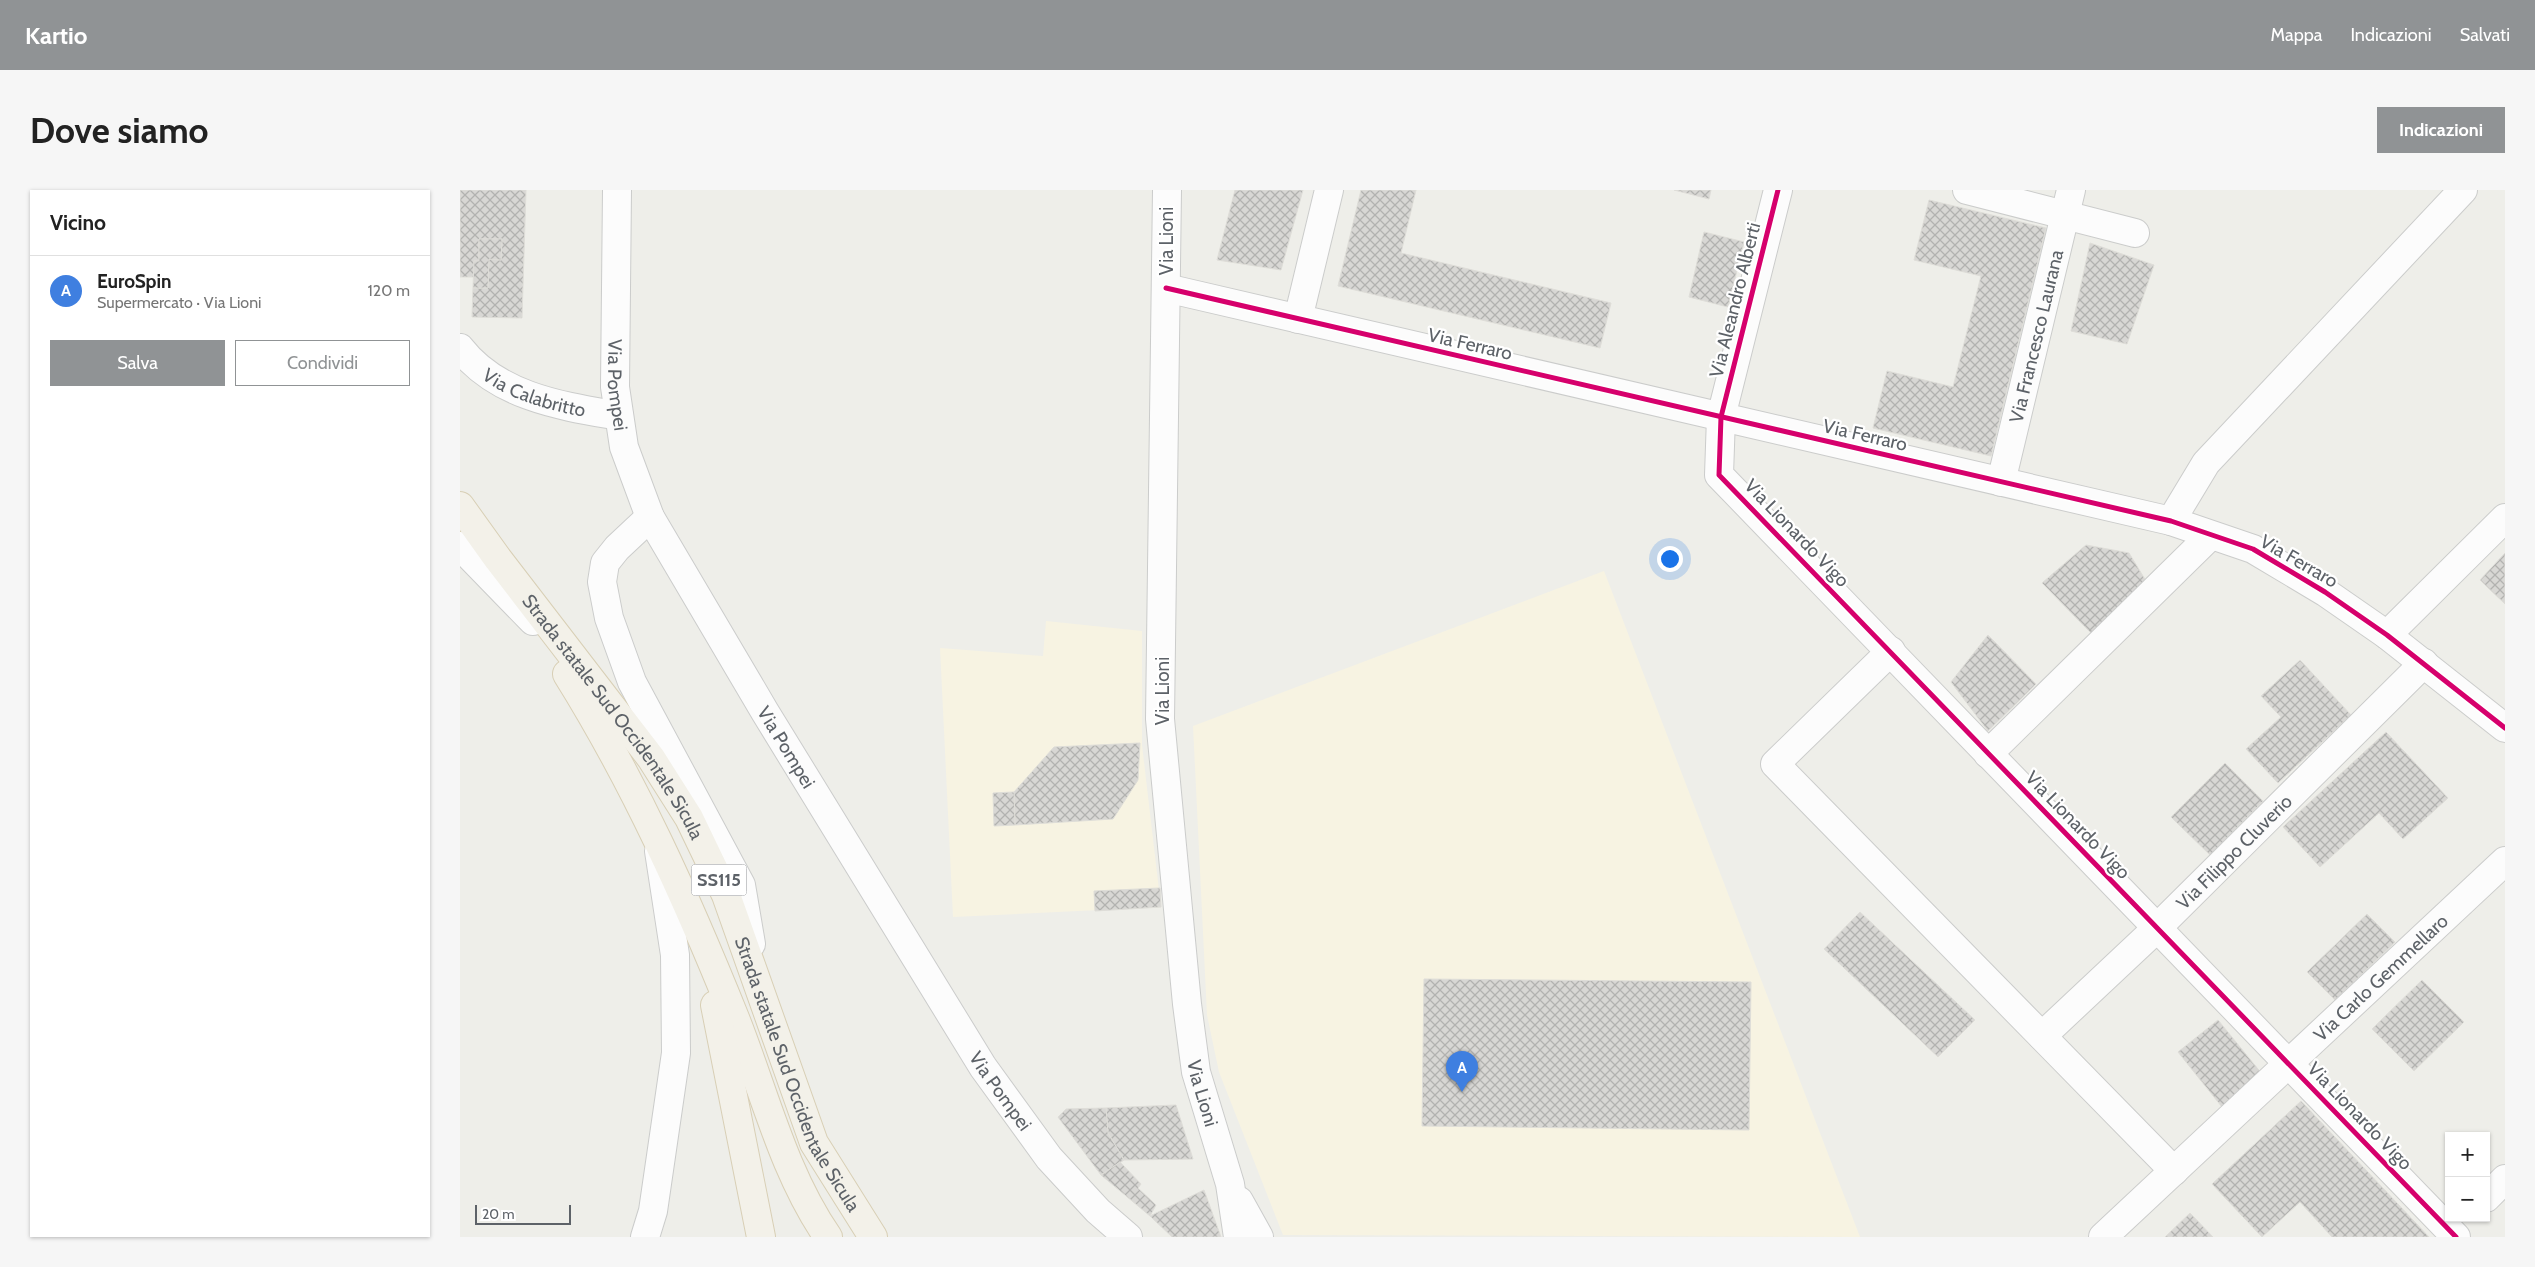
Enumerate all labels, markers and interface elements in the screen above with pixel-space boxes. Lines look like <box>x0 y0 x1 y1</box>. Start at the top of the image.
text: Kartio <box>25 21 88 50</box>
text: Mappa <box>2271 24 2322 46</box>
text: Indicazioni <box>2350 24 2432 46</box>
text: Salvati <box>2460 24 2510 46</box>
button: Indicazioni <box>2377 107 2505 153</box>
text: Dove siamo <box>30 109 209 152</box>
street label: Via Lioni <box>1155 207 1178 275</box>
text: Vicino <box>50 210 106 235</box>
street label: Via Aleandro Alberti <box>1705 220 1765 380</box>
street label: Via Francesco Laurana <box>2004 247 2068 425</box>
text: EuroSpin <box>97 270 172 293</box>
text: A <box>61 281 71 300</box>
text: 120 m <box>368 281 410 300</box>
text: Supermercato · Via Lioni <box>97 293 261 312</box>
street label: Via Ferraro <box>1426 323 1514 365</box>
street label: Via Pompei <box>603 339 633 432</box>
button: Salva <box>50 340 225 386</box>
button: Condividi <box>235 340 410 386</box>
street label: Via Calabritto <box>478 363 588 421</box>
street label: Via Ferraro <box>1821 414 1909 456</box>
street label: Via Lionardo Vigo <box>1740 474 1854 592</box>
street label: Via Ferraro <box>2256 530 2342 592</box>
your location <box>1657 546 1683 572</box>
street label: Strada statale Sud Occidentale Sicula <box>518 590 709 843</box>
street label: Via Lioni <box>1151 657 1174 725</box>
street label: Via Pompei <box>753 702 820 792</box>
street label: Via Lionardo Vigo <box>2021 766 2135 884</box>
street label: Via Filippo Cluverio <box>2171 789 2296 914</box>
road number: SS115 <box>692 864 746 896</box>
street label: Via Carlo Gemmellaro <box>2309 909 2453 1046</box>
street label: Strada statale Sud Occidentale Sicula <box>730 934 865 1216</box>
street label: Via Pompei <box>965 1047 1037 1135</box>
pin: A <box>1446 1051 1478 1092</box>
street label: Via Lionardo Vigo <box>2303 1057 2417 1175</box>
street label: Via Lioni <box>1183 1058 1223 1129</box>
map controls <box>2445 1132 2490 1222</box>
button: + <box>2445 1132 2490 1177</box>
button: − <box>2445 1177 2490 1222</box>
scale bar <box>475 1202 571 1225</box>
text: 20 m <box>482 1205 515 1223</box>

